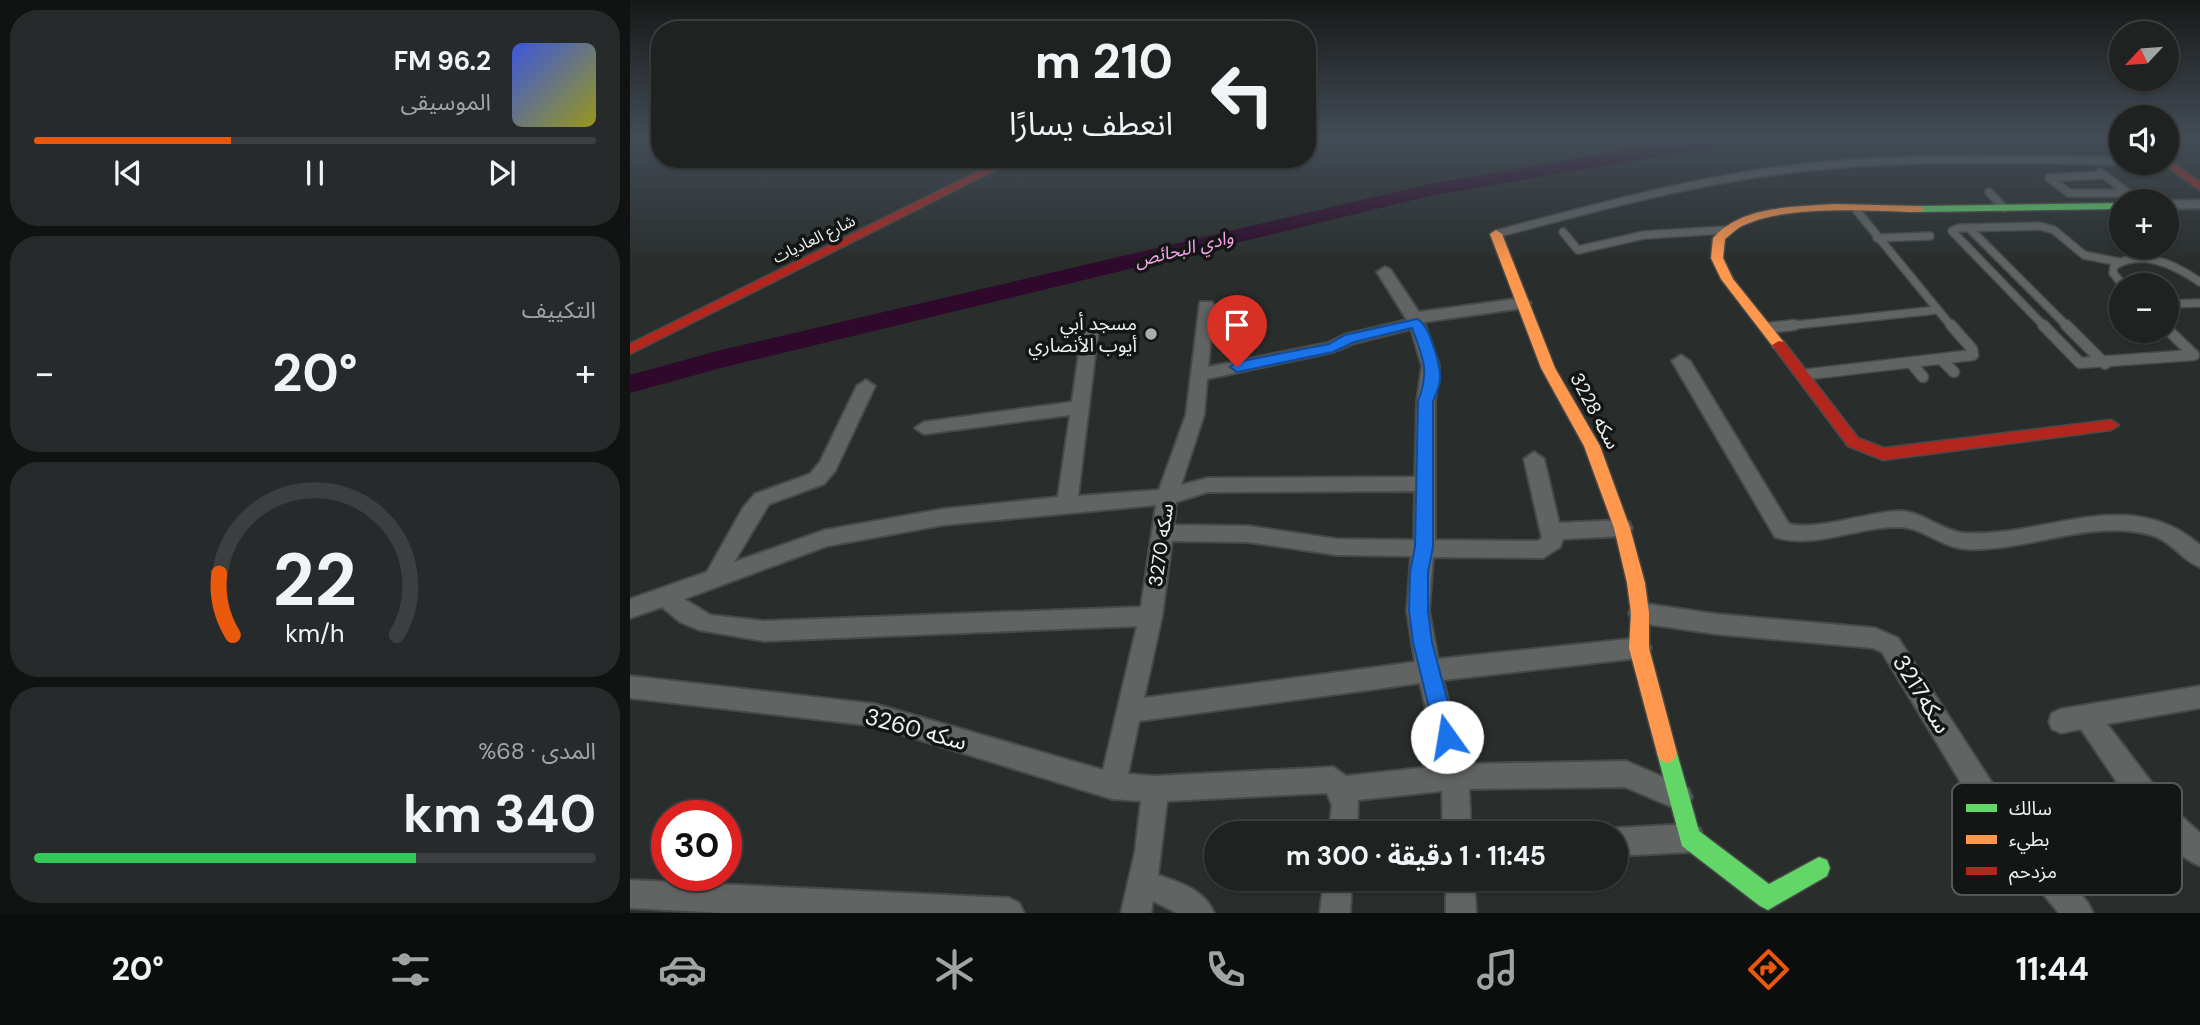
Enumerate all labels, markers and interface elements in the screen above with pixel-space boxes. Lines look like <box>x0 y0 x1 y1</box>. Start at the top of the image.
north arrow <box>2109 21 2179 91</box>
map controls <box>2109 21 2179 343</box>
text: 210 m <box>1035 29 1173 93</box>
text: 96.2 FM <box>394 44 491 78</box>
icon: left <box>1197 49 1288 140</box>
text: الموسيقى <box>400 87 491 117</box>
text: انعطف يسارًا <box>1009 103 1173 145</box>
button: sound <box>2109 105 2179 175</box>
icon: previous <box>109 154 147 192</box>
icon: pause <box>296 154 334 192</box>
icon: next <box>483 154 521 192</box>
button: + <box>2109 189 2179 259</box>
street label: شارع العاديات <box>769 210 860 270</box>
water label: وادي البحائص <box>1132 225 1236 275</box>
button: − <box>2109 273 2179 343</box>
text: التكييف <box>522 295 596 325</box>
pin <box>1207 295 1267 367</box>
icon: arrive <box>1218 306 1256 344</box>
place label: مسجد أبي أيوب الأنصاري <box>1028 311 1137 360</box>
marker: مسجد أبي أيوب الأنصاري <box>1143 326 1159 342</box>
text: 20° <box>272 339 358 407</box>
text: − <box>34 348 55 398</box>
text: + <box>575 348 596 398</box>
street label: سكه 3228 <box>1564 368 1626 454</box>
street label: سكه 3270 <box>1143 502 1179 588</box>
text: 22 <box>273 534 357 629</box>
text: km/h <box>285 617 345 650</box>
street label: سكه3217 <box>1886 649 1958 739</box>
position arrow <box>1410 700 1484 774</box>
street label: سكه 3260 <box>862 701 970 757</box>
text: المدى · 68% <box>478 736 596 766</box>
text: 340 km <box>403 780 596 848</box>
legend <box>1952 783 2182 895</box>
text: سالك <box>2009 796 2052 821</box>
speed limit sign: 30 <box>651 800 742 891</box>
text: بطيء <box>2009 827 2049 854</box>
text: 11:45 · 1 دقيقة · 300 m <box>1286 839 1546 873</box>
text: مزدحم <box>2009 859 2057 886</box>
icon: filters <box>386 945 435 994</box>
icon: car <box>658 945 707 994</box>
icon: climate <box>930 945 979 994</box>
icon: phone <box>1201 945 1250 994</box>
icon: music <box>1473 945 1522 994</box>
icon: directions <box>1744 945 1793 994</box>
text: 20° <box>111 948 164 990</box>
text: 11:44 <box>2016 948 2089 990</box>

